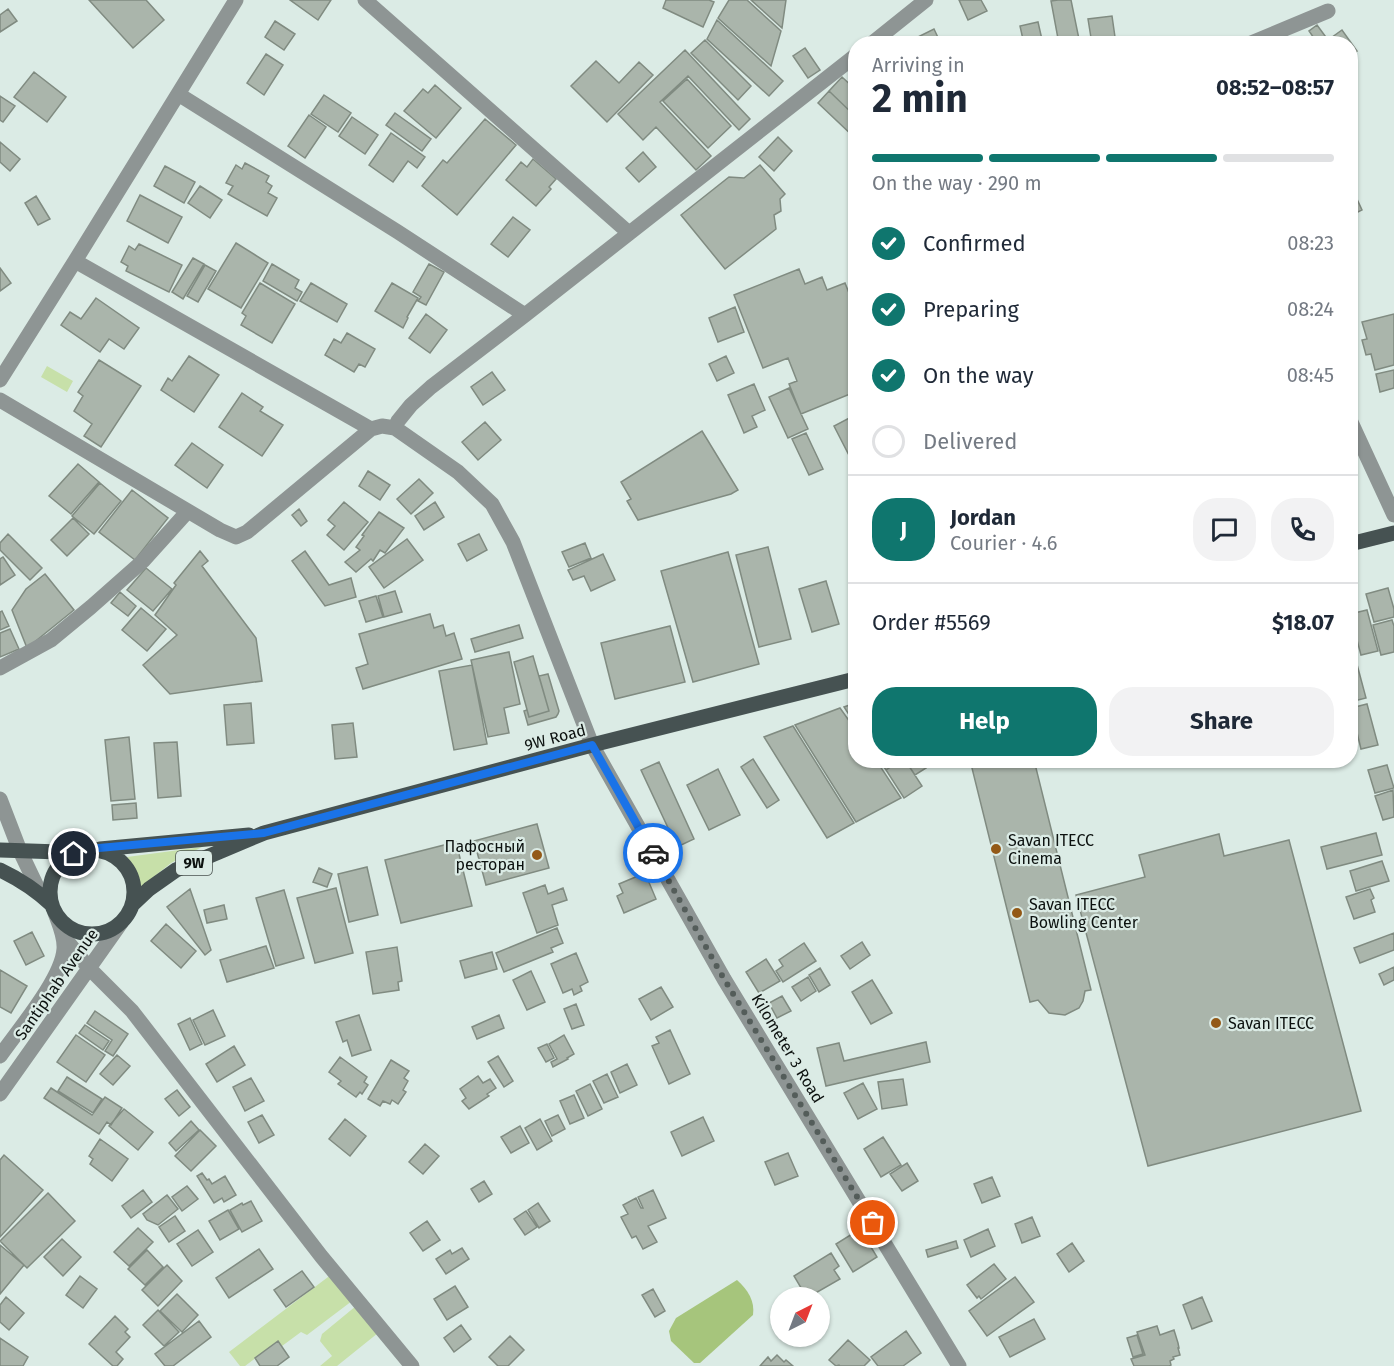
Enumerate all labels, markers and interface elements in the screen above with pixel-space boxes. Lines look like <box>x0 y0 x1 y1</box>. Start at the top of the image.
text: Arriving in <box>872 53 965 77</box>
text: 08:52–08:57 <box>1216 74 1334 101</box>
text: 2 min <box>872 76 968 122</box>
text: On the way · 290 m <box>872 171 1042 195</box>
icon: check <box>872 227 905 260</box>
text: Confirmed <box>923 230 1026 257</box>
text: 08:23 <box>1287 231 1334 255</box>
icon: check <box>872 293 905 326</box>
text: Preparing <box>923 296 1019 323</box>
text: 08:24 <box>1287 297 1334 321</box>
icon: check <box>872 359 905 392</box>
text: On the way <box>923 362 1034 389</box>
text: 08:45 <box>1287 363 1334 387</box>
text: Delivered <box>923 428 1018 455</box>
button: chat <box>1193 498 1256 561</box>
button: phone <box>1271 498 1334 561</box>
text: Jordan <box>950 504 1016 531</box>
text: J <box>900 516 907 543</box>
text: Courier · 4.6 <box>950 531 1057 555</box>
text: Order #5569 <box>872 609 991 636</box>
text: $18.07 <box>1272 609 1334 636</box>
button: Help <box>872 687 1097 756</box>
button: Share <box>1109 687 1334 756</box>
street label: 9W Road <box>522 720 588 755</box>
courier <box>623 823 683 883</box>
pin <box>48 828 99 879</box>
place label: Savan ITECC Cinema <box>1008 831 1094 868</box>
icon: home <box>57 837 90 870</box>
place label: Пафосный ресторан <box>445 837 525 874</box>
icon: car <box>637 837 670 870</box>
marker: Savan ITECC Cinema <box>989 842 1003 856</box>
marker: Пафосный ресторан <box>530 848 544 862</box>
road number: 9W <box>176 851 212 875</box>
place label: Savan ITECC Bowling Center <box>1029 895 1139 932</box>
marker: Savan ITECC Bowling Center <box>1010 906 1024 920</box>
street label: Santiphab Avenue <box>11 925 102 1044</box>
street label: Kilometer 3 Road <box>747 990 828 1106</box>
place label: Savan ITECC <box>1228 1014 1314 1033</box>
marker: Savan ITECC <box>1209 1016 1223 1030</box>
pin <box>847 1197 898 1248</box>
icon: bag <box>856 1206 889 1239</box>
north arrow <box>770 1287 830 1347</box>
map controls <box>770 1287 830 1347</box>

